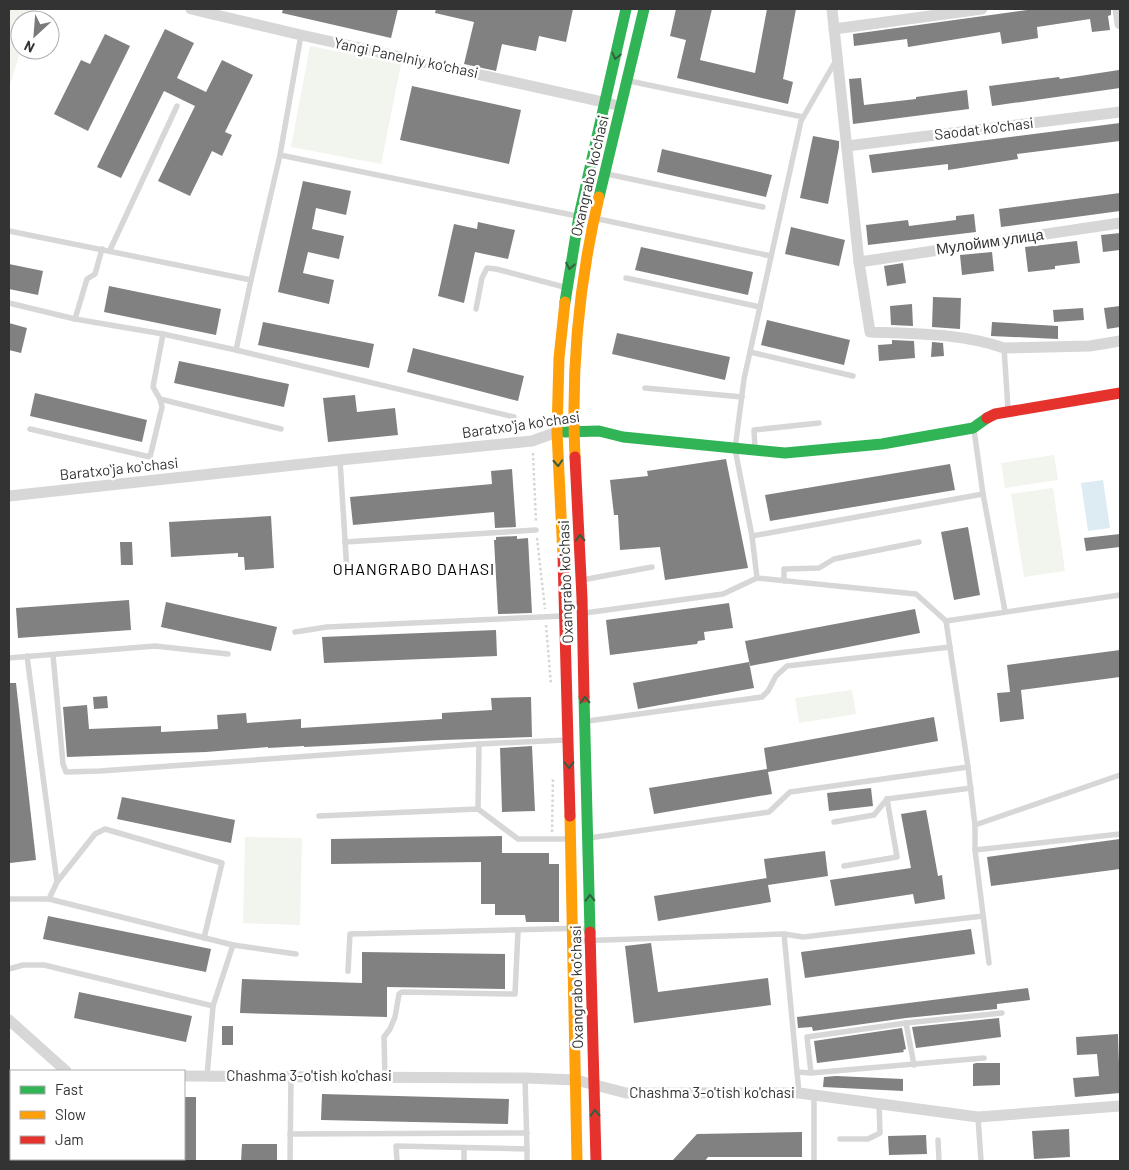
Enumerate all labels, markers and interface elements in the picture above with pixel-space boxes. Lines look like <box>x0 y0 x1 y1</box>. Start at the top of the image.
north arrow <box>10 10 60 60</box>
street label: Yangi Panelniy ko'chasi <box>332 33 480 81</box>
text: N <box>21 37 37 57</box>
one-way arrow <box>611 52 621 61</box>
street label: Oxangrabo ko'chasi <box>566 113 612 238</box>
street label: Saodat ko'chasi <box>933 113 1035 143</box>
street label: Мулойим улица <box>935 224 1045 257</box>
one-way arrow <box>565 262 575 271</box>
street label: Baratxoʻja koʻchasi <box>461 407 581 441</box>
street label: Baratxoʻja koʻchasi <box>59 453 179 483</box>
one-way arrow <box>553 459 564 467</box>
street label: Oxangrabo ko'chasi <box>554 520 576 644</box>
one-way arrow <box>575 533 586 541</box>
district label: OHANGRABO DAHASI <box>333 559 495 578</box>
one-way arrow <box>580 696 590 704</box>
one-way arrow <box>564 762 574 770</box>
one-way arrow <box>585 893 596 901</box>
street label: Oxangrabo ko'chasi <box>566 925 586 1049</box>
street label: Chashma 3-o'tish ko'chasi <box>226 1066 392 1084</box>
legend <box>10 1070 185 1160</box>
text: Fast <box>55 1080 83 1098</box>
street label: Chashma 3-o'tish ko'chasi <box>629 1083 795 1101</box>
text: Slow <box>55 1105 86 1123</box>
one-way arrow <box>590 1108 600 1116</box>
text: Jam <box>55 1130 84 1148</box>

